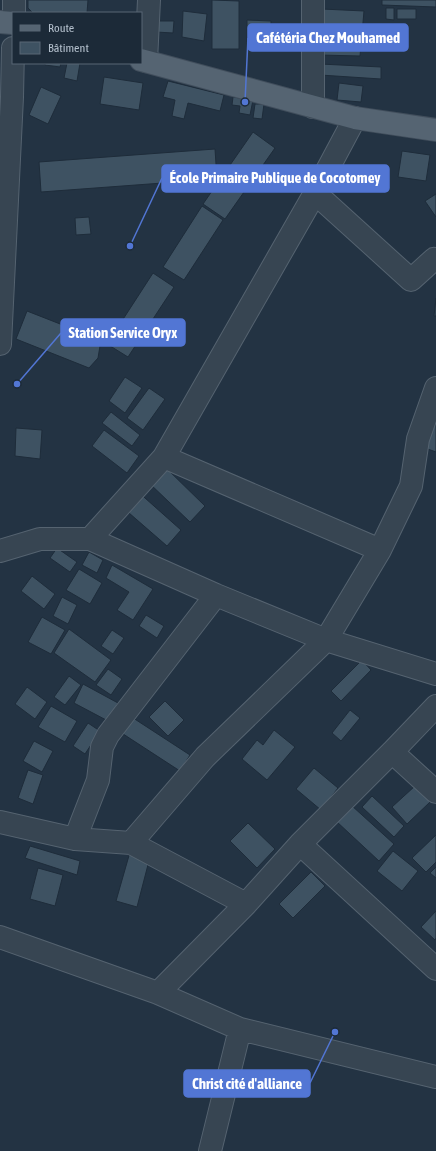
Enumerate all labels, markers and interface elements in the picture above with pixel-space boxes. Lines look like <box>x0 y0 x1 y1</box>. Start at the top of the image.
legend <box>12 12 142 64</box>
text: Route <box>48 21 74 35</box>
callout: Cafétéria Chez Mouhamed <box>248 24 408 51</box>
text: Cafétéria Chez Mouhamed <box>256 29 400 46</box>
text: Bâtiment <box>48 41 89 55</box>
callout: École Primaire Publique de Cocotomey <box>162 165 389 192</box>
text: École Primaire Publique de Cocotomey <box>169 169 381 186</box>
callout: Station Service Oryx <box>61 319 185 346</box>
text: Station Service Oryx <box>69 324 177 341</box>
callout: Christ cité d'alliance <box>184 1070 310 1097</box>
text: Christ cité d'alliance <box>192 1075 302 1092</box>

